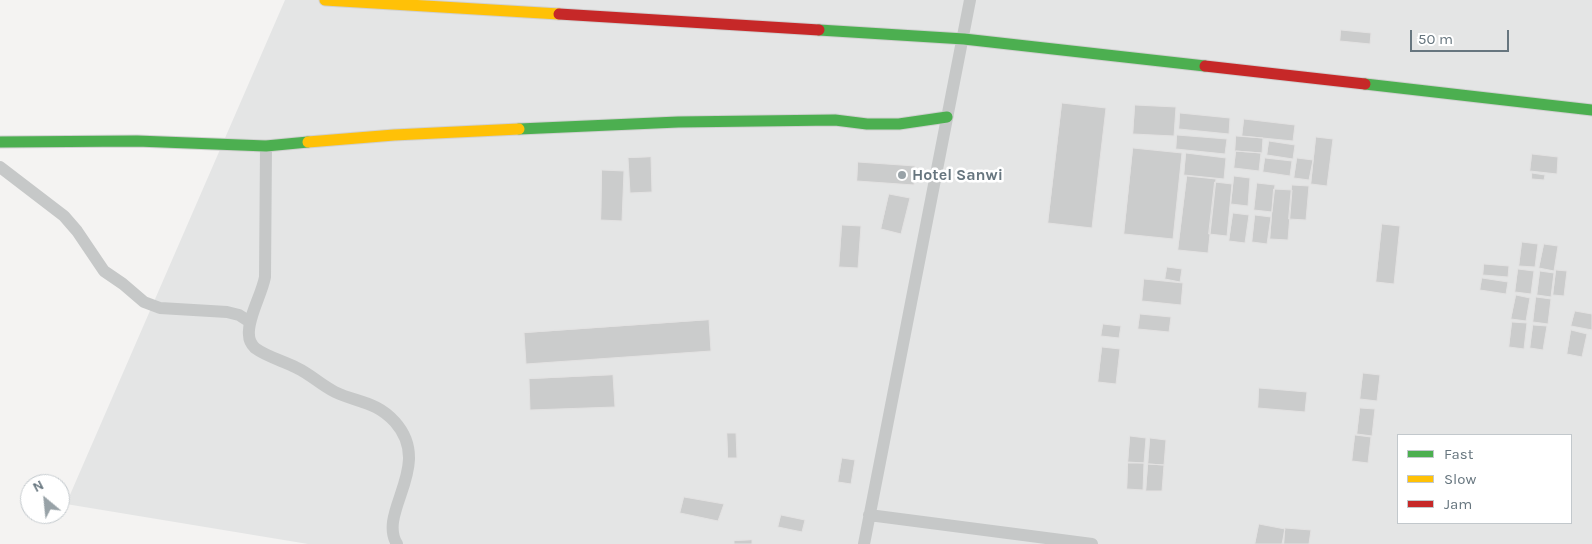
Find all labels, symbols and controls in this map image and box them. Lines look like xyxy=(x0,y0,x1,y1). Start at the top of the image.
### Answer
scale bar xyxy=(1412,20,1511,52)
text: 50 m xyxy=(1418,30,1453,48)
place label: Hotel Sanwi xyxy=(912,165,1003,185)
marker: Hotel Sanwi xyxy=(896,169,908,181)
legend xyxy=(1397,434,1572,524)
text: Fast xyxy=(1444,445,1473,463)
text: Slow xyxy=(1444,470,1476,488)
north arrow xyxy=(20,474,70,524)
text: N xyxy=(30,476,47,496)
text: Jam xyxy=(1444,495,1472,513)

